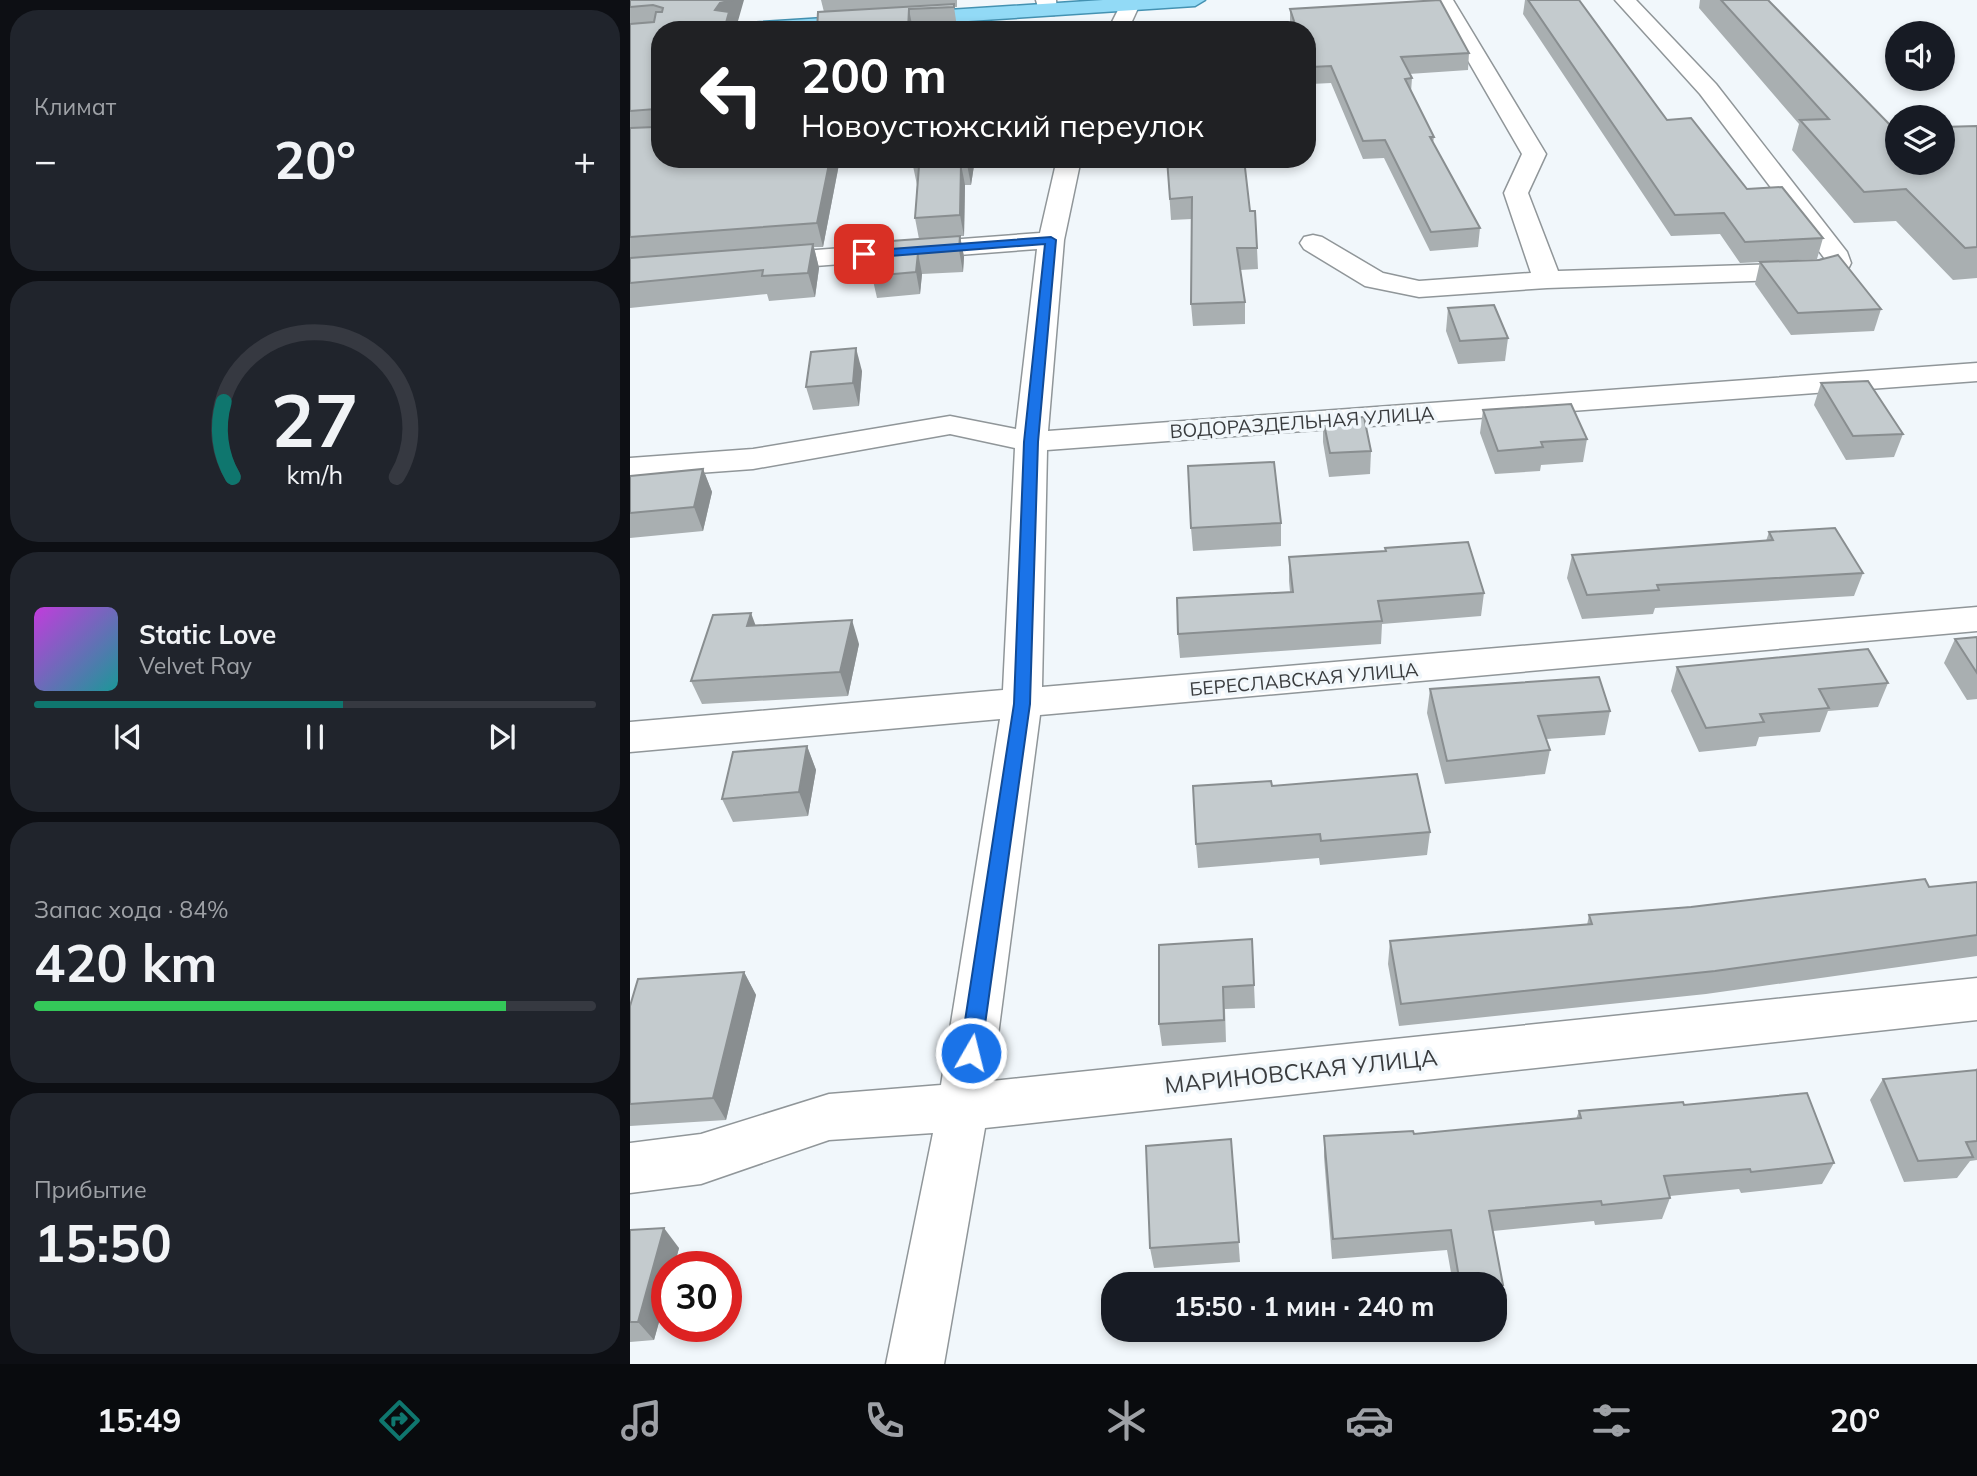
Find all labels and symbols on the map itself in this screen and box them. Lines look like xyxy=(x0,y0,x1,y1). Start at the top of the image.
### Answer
pin xyxy=(834,224,894,284)
street label: ВОДОРАЗДЕЛЬНАЯ УЛИЦА xyxy=(1169,401,1435,443)
street label: БЕРЕСЛАВСКАЯ УЛИЦА xyxy=(1189,657,1419,701)
position arrow xyxy=(934,1016,1008,1090)
street label: МАРИНОВСКАЯ УЛИЦА xyxy=(1163,1042,1439,1100)
speed limit sign: 30 xyxy=(651,1251,742,1342)

